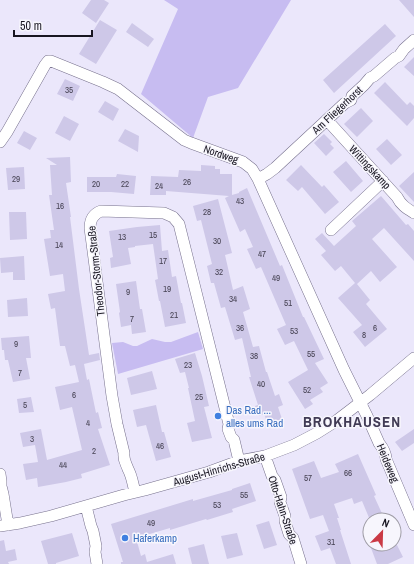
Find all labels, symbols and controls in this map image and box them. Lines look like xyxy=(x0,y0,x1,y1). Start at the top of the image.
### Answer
scale bar xyxy=(14,12,92,38)
text: 50 m xyxy=(20,18,42,34)
street label: Am Fliegerhorst xyxy=(308,83,366,138)
house number: 35 xyxy=(65,84,73,96)
street label: Nordweg xyxy=(202,142,240,166)
street label: Wittingskamp xyxy=(346,142,394,192)
house number: 29 xyxy=(12,173,20,185)
house number: 26 xyxy=(183,176,191,188)
house number: 20 xyxy=(92,178,100,190)
house number: 22 xyxy=(121,178,129,190)
house number: 24 xyxy=(155,180,163,192)
house number: 43 xyxy=(236,195,244,207)
house number: 16 xyxy=(56,200,64,212)
house number: 28 xyxy=(203,206,211,218)
street label: Theodor-Storm-Straße xyxy=(84,225,108,317)
house number: 15 xyxy=(149,229,157,241)
house number: 13 xyxy=(118,231,126,243)
house number: 30 xyxy=(213,235,221,247)
house number: 14 xyxy=(55,239,63,251)
house number: 47 xyxy=(258,248,266,260)
house number: 17 xyxy=(159,255,167,267)
house number: 32 xyxy=(215,266,223,278)
house number: 49 xyxy=(272,272,280,284)
house number: 19 xyxy=(163,283,171,295)
house number: 9 xyxy=(126,286,130,298)
house number: 34 xyxy=(229,293,237,305)
house number: 51 xyxy=(284,297,292,309)
house number: 21 xyxy=(170,309,178,321)
house number: 7 xyxy=(130,313,134,325)
house number: 36 xyxy=(236,322,244,334)
house number: 6 xyxy=(373,322,377,334)
house number: 53 xyxy=(290,325,298,337)
house number: 8 xyxy=(362,329,366,341)
house number: 9 xyxy=(14,338,18,350)
house number: 55 xyxy=(307,348,315,360)
house number: 38 xyxy=(250,350,258,362)
house number: 23 xyxy=(184,359,192,371)
house number: 7 xyxy=(18,367,22,379)
house number: 40 xyxy=(257,378,265,390)
house number: 52 xyxy=(303,384,311,396)
house number: 6 xyxy=(72,389,76,401)
house number: 25 xyxy=(195,391,203,403)
house number: 5 xyxy=(23,399,27,411)
place label: Das Rad ... alles ums Rad xyxy=(226,403,283,430)
marker: Das Rad ... alles ums Rad xyxy=(213,411,223,421)
district label: BROKHAUSEN xyxy=(303,411,401,432)
house number: 4 xyxy=(86,417,90,429)
house number: 3 xyxy=(30,433,34,445)
house number: 46 xyxy=(156,440,164,452)
street label: Heideweg xyxy=(374,442,402,484)
house number: 2 xyxy=(92,445,96,457)
street label: August-Hinrichs-Straße xyxy=(171,449,266,489)
house number: 44 xyxy=(59,459,67,471)
house number: 66 xyxy=(344,467,352,479)
house number: 57 xyxy=(304,472,312,484)
street label: Otto-Hahn-Straße xyxy=(265,474,301,546)
house number: 55 xyxy=(240,489,248,501)
house number: 53 xyxy=(213,499,221,511)
north arrow xyxy=(362,512,402,552)
text: N xyxy=(380,515,392,531)
house number: 49 xyxy=(147,517,155,529)
place label: Haferkamp xyxy=(133,531,177,545)
marker: Haferkamp xyxy=(120,533,130,543)
house number: 31 xyxy=(327,536,335,548)

